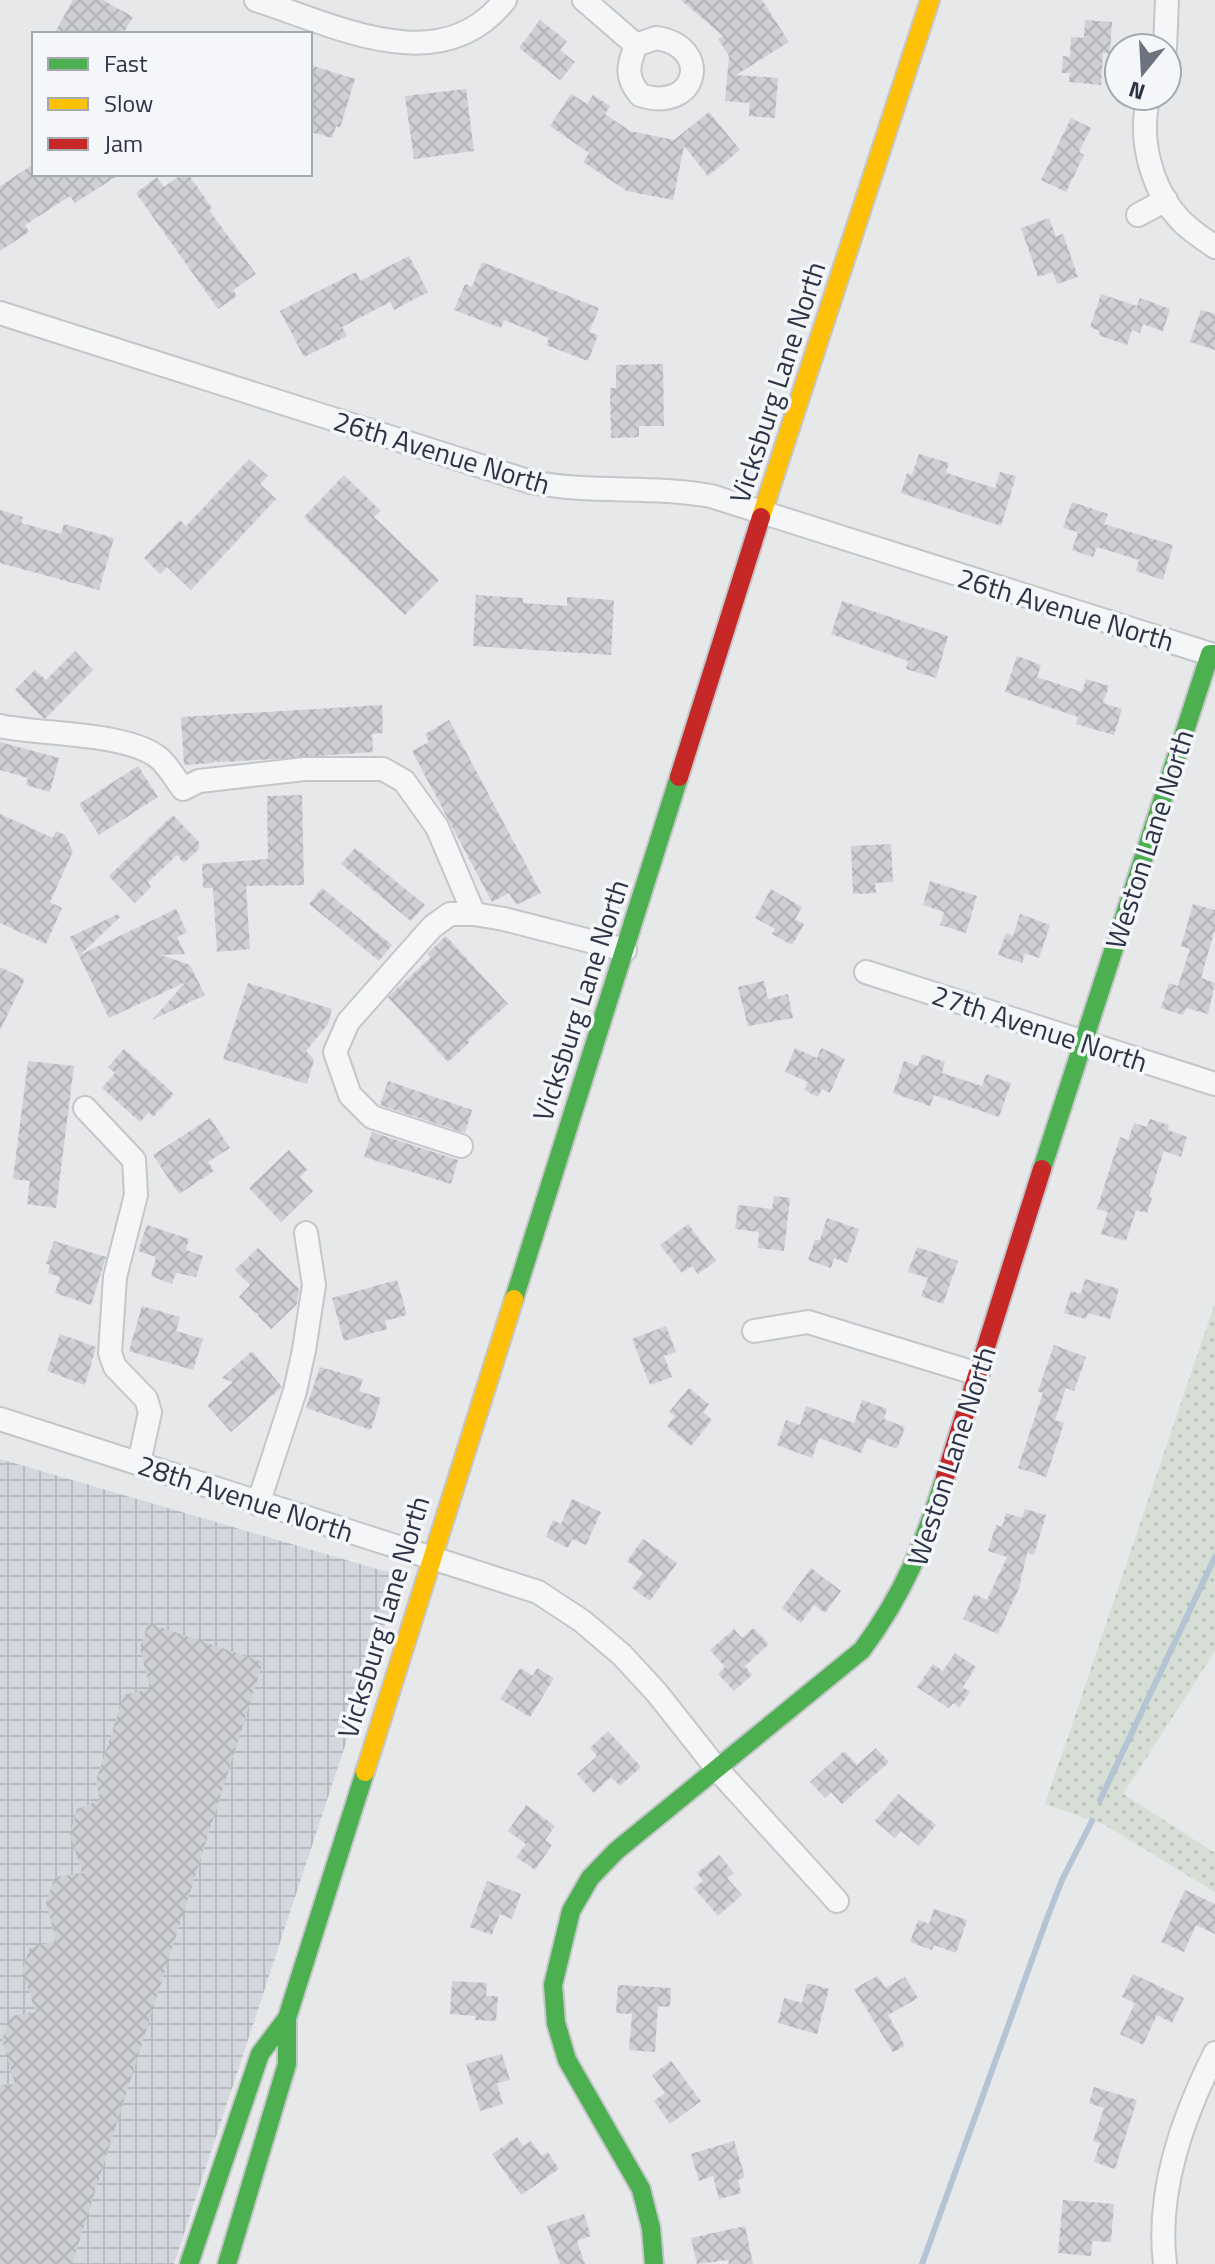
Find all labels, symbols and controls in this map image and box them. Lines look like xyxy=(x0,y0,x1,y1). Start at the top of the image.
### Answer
legend xyxy=(32,32,312,176)
north arrow xyxy=(1103,32,1183,112)
text: Fast xyxy=(104,45,148,81)
text: N xyxy=(1124,72,1149,110)
text: Slow xyxy=(104,85,153,121)
text: Jam xyxy=(104,125,143,161)
street label: Vicksburg Lane North xyxy=(718,256,836,508)
street label: 26th Avenue North xyxy=(328,399,556,505)
street label: 26th Avenue North xyxy=(952,556,1180,662)
street label: Weston Lane North xyxy=(1093,724,1205,954)
street label: Vicksburg Lane North xyxy=(521,874,639,1126)
street label: 27th Avenue North xyxy=(927,973,1153,1083)
street label: Weston Lane North xyxy=(895,1341,1007,1571)
street label: 28th Avenue North xyxy=(133,1443,359,1553)
street label: Vicksburg Lane North xyxy=(326,1490,440,1744)

